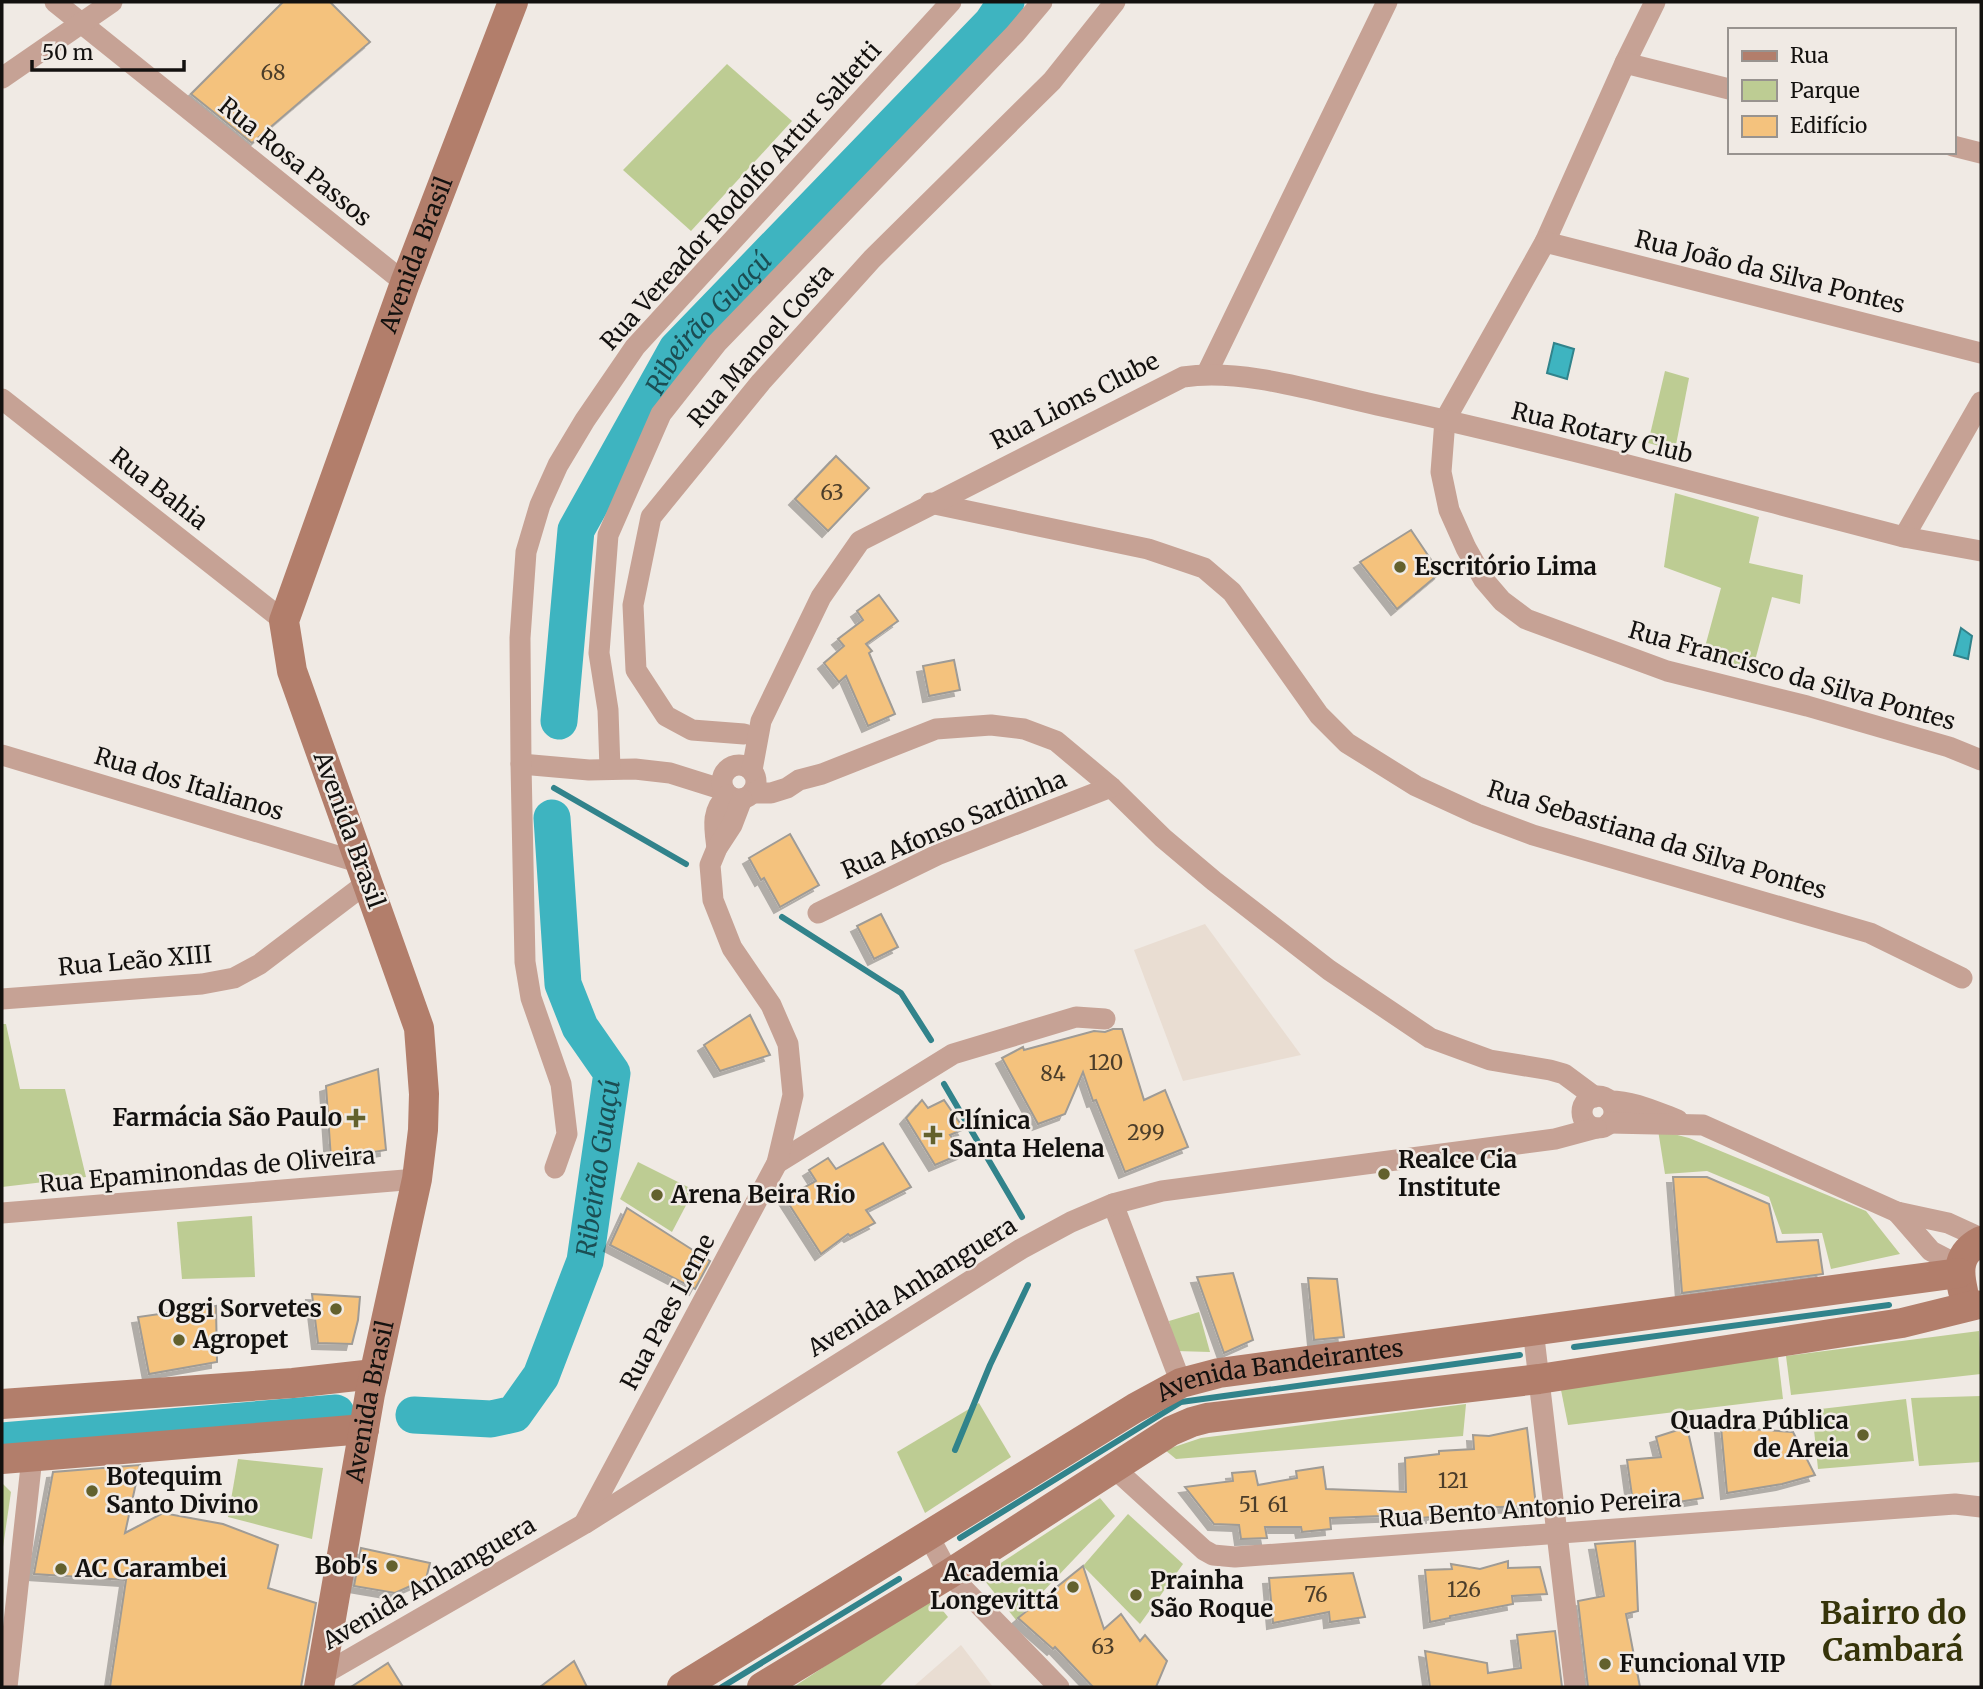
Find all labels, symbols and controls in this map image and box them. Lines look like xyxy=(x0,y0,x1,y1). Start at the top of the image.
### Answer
scale bar xyxy=(32,28,184,72)
legend xyxy=(1728,28,1955,154)
street label: Rua Vereador Rodolfo Artur Saltetti xyxy=(594,35,888,356)
text: 50 m xyxy=(42,39,93,66)
text: Rua xyxy=(1790,42,1829,69)
house number: 68 xyxy=(260,59,286,86)
text: Parque xyxy=(1790,77,1860,104)
street label: Rua Rosa Passos xyxy=(212,90,378,233)
text: Edifício xyxy=(1790,112,1867,139)
street label: Avenida Brasil xyxy=(372,172,459,338)
street label: Rua João da Silva Pontes xyxy=(1632,223,1908,320)
water label: Ribeirão Guaçú xyxy=(638,244,779,400)
street label: Rua Manoel Costa xyxy=(681,258,840,434)
street label: Rua Lions Clube xyxy=(985,345,1164,456)
street label: Rua Rotary Club xyxy=(1508,395,1696,470)
street label: Rua Bahia xyxy=(104,441,215,537)
house number: 63 xyxy=(820,479,844,506)
place label: Escritório Lima xyxy=(1414,551,1597,582)
marker: Escritório Lima xyxy=(1392,559,1408,575)
street label: Rua Francisco da Silva Pontes xyxy=(1625,614,1959,737)
street label: Rua dos Italianos xyxy=(91,740,288,827)
street label: Avenida Brasil xyxy=(306,746,392,912)
street label: Rua Afonso Sardinha xyxy=(837,763,1071,886)
street label: Rua Sebastiana da Silva Pontes xyxy=(1484,773,1830,906)
street label: Rua Leão XIII xyxy=(57,938,213,983)
house number: 120 xyxy=(1089,1049,1123,1076)
house number: 84 xyxy=(1040,1060,1066,1087)
water label: Ribeirão Guaçú xyxy=(569,1077,627,1259)
place label: Farmácia São Paulo xyxy=(112,1102,342,1133)
place label: Clínica Santa Helena xyxy=(949,1105,1105,1164)
marker: Farmácia São Paulo xyxy=(348,1110,364,1126)
house number: 299 xyxy=(1127,1119,1165,1146)
marker: Clínica Santa Helena xyxy=(923,1125,943,1145)
street label: Rua Epaminondas de Oliveira xyxy=(38,1139,376,1200)
place label: Realce Cia Institute xyxy=(1398,1144,1517,1203)
marker: Realce Cia Institute xyxy=(1376,1166,1392,1182)
place label: Arena Beira Rio xyxy=(670,1179,855,1210)
marker: Arena Beira Rio xyxy=(649,1187,665,1203)
street label: Avenida Anhanguera xyxy=(801,1210,1022,1364)
street label: Rua Paes Leme xyxy=(613,1228,722,1395)
place label: Oggi Sorvetes xyxy=(158,1293,322,1324)
marker: Oggi Sorvetes xyxy=(328,1301,344,1317)
street label: Avenida Brasil xyxy=(339,1317,401,1486)
place label: Agropet xyxy=(192,1324,289,1355)
marker: Agropet xyxy=(171,1332,187,1348)
street label: Avenida Bandeirantes xyxy=(1150,1332,1405,1409)
place label: Quadra Pública de Areia xyxy=(1671,1405,1849,1464)
marker: Quadra Pública de Areia xyxy=(1855,1427,1871,1443)
place label: Botequim Santo Divino xyxy=(106,1461,258,1520)
house number: 121 xyxy=(1438,1467,1468,1494)
street label: Rua Bento Antonio Pereira xyxy=(1378,1482,1682,1535)
marker: Botequim Santo Divino xyxy=(84,1483,100,1499)
house number: 51 xyxy=(1239,1491,1259,1518)
house number: 61 xyxy=(1268,1491,1288,1518)
street label: Avenida Anhanguera xyxy=(316,1509,541,1657)
place label: Bob's xyxy=(315,1550,378,1581)
place label: AC Carambei xyxy=(74,1553,227,1584)
place label: Academia Longevittá xyxy=(930,1557,1059,1616)
marker: Bob's xyxy=(384,1558,400,1574)
marker: AC Carambei xyxy=(53,1561,69,1577)
place label: Prainha São Roque xyxy=(1150,1565,1273,1624)
house number: 126 xyxy=(1447,1576,1481,1603)
marker: Academia Longevittá xyxy=(1065,1579,1081,1595)
house number: 76 xyxy=(1304,1581,1328,1608)
marker: Prainha São Roque xyxy=(1128,1587,1144,1603)
district label: Bairro do Cambará xyxy=(1820,1593,1966,1670)
house number: 63 xyxy=(1091,1633,1115,1660)
place label: Funcional VIP xyxy=(1619,1648,1785,1679)
marker: Funcional VIP xyxy=(1597,1656,1613,1672)

